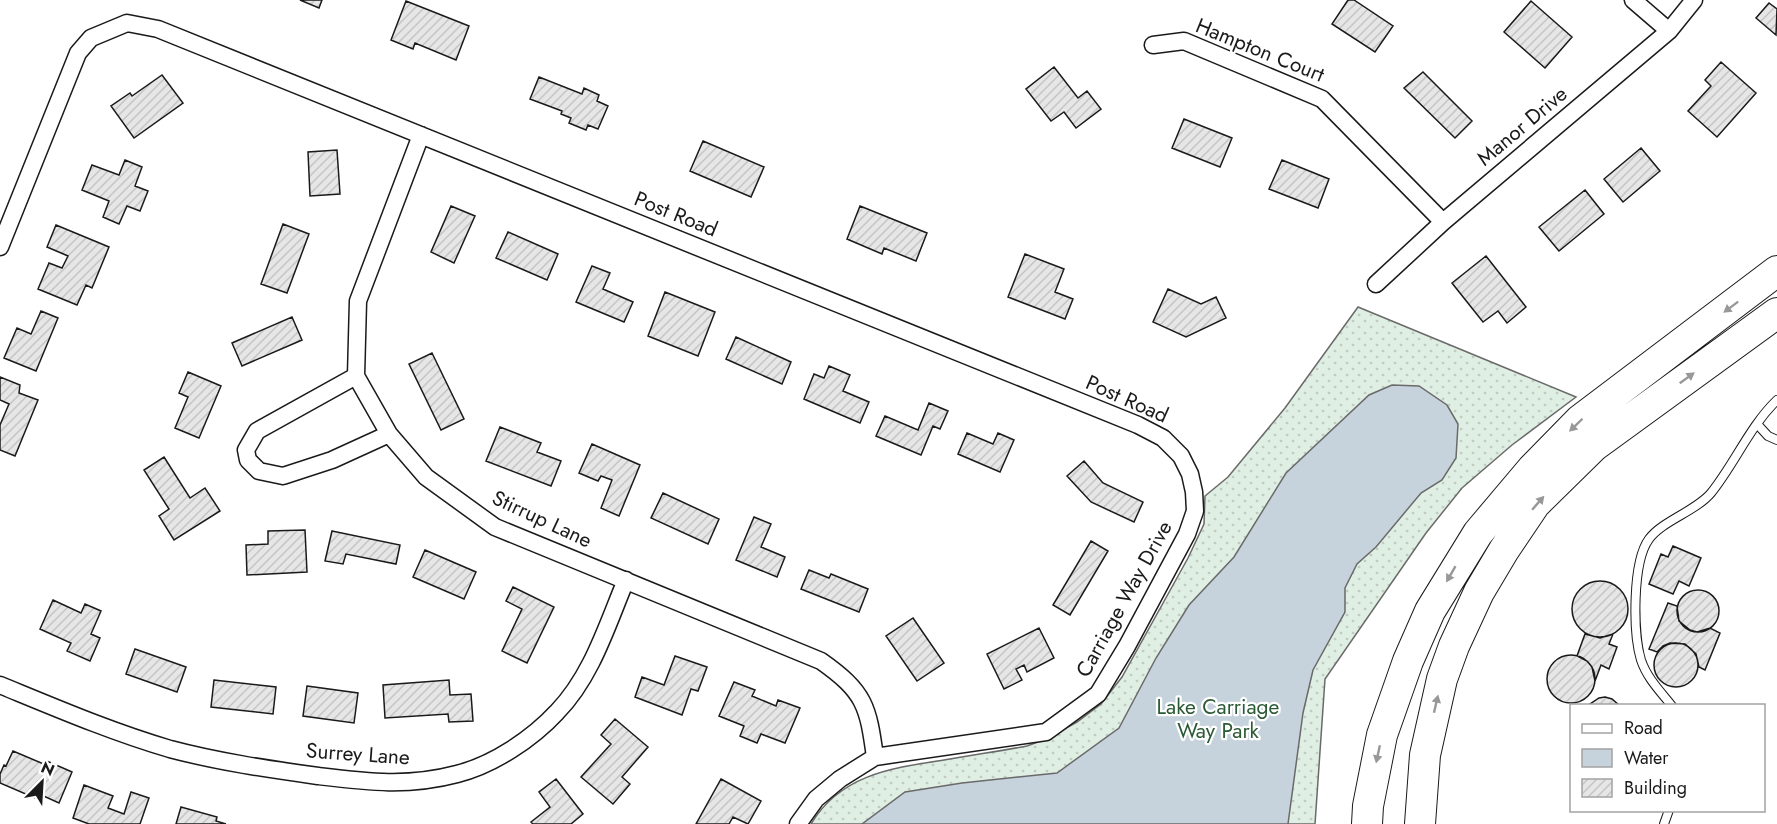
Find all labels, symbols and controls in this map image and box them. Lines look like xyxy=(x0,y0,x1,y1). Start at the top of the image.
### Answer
street label: Hampton Court xyxy=(1191,11,1329,89)
street label: Manor Drive xyxy=(1470,79,1574,173)
street label: Post Road xyxy=(630,184,722,244)
one-way arrow xyxy=(1723,301,1739,313)
street label: Post Road xyxy=(1081,368,1173,430)
one-way arrow xyxy=(1679,372,1695,384)
one-way arrow xyxy=(1568,418,1583,432)
street label: Stirrup Lane xyxy=(487,483,597,555)
one-way arrow xyxy=(1531,495,1545,510)
street label: Carriage Way Drive xyxy=(1069,515,1179,683)
one-way arrow xyxy=(1446,566,1457,582)
park label: Lake Carriage Way Park xyxy=(1157,692,1280,746)
one-way arrow xyxy=(1432,694,1441,713)
legend xyxy=(1570,704,1765,812)
text: Road xyxy=(1624,715,1663,741)
street label: Surrey Lane xyxy=(305,735,411,773)
one-way arrow xyxy=(1373,745,1382,764)
text: Water xyxy=(1624,745,1669,771)
north arrow xyxy=(12,752,72,812)
text: N xyxy=(37,756,58,782)
text: Building xyxy=(1624,775,1687,801)

